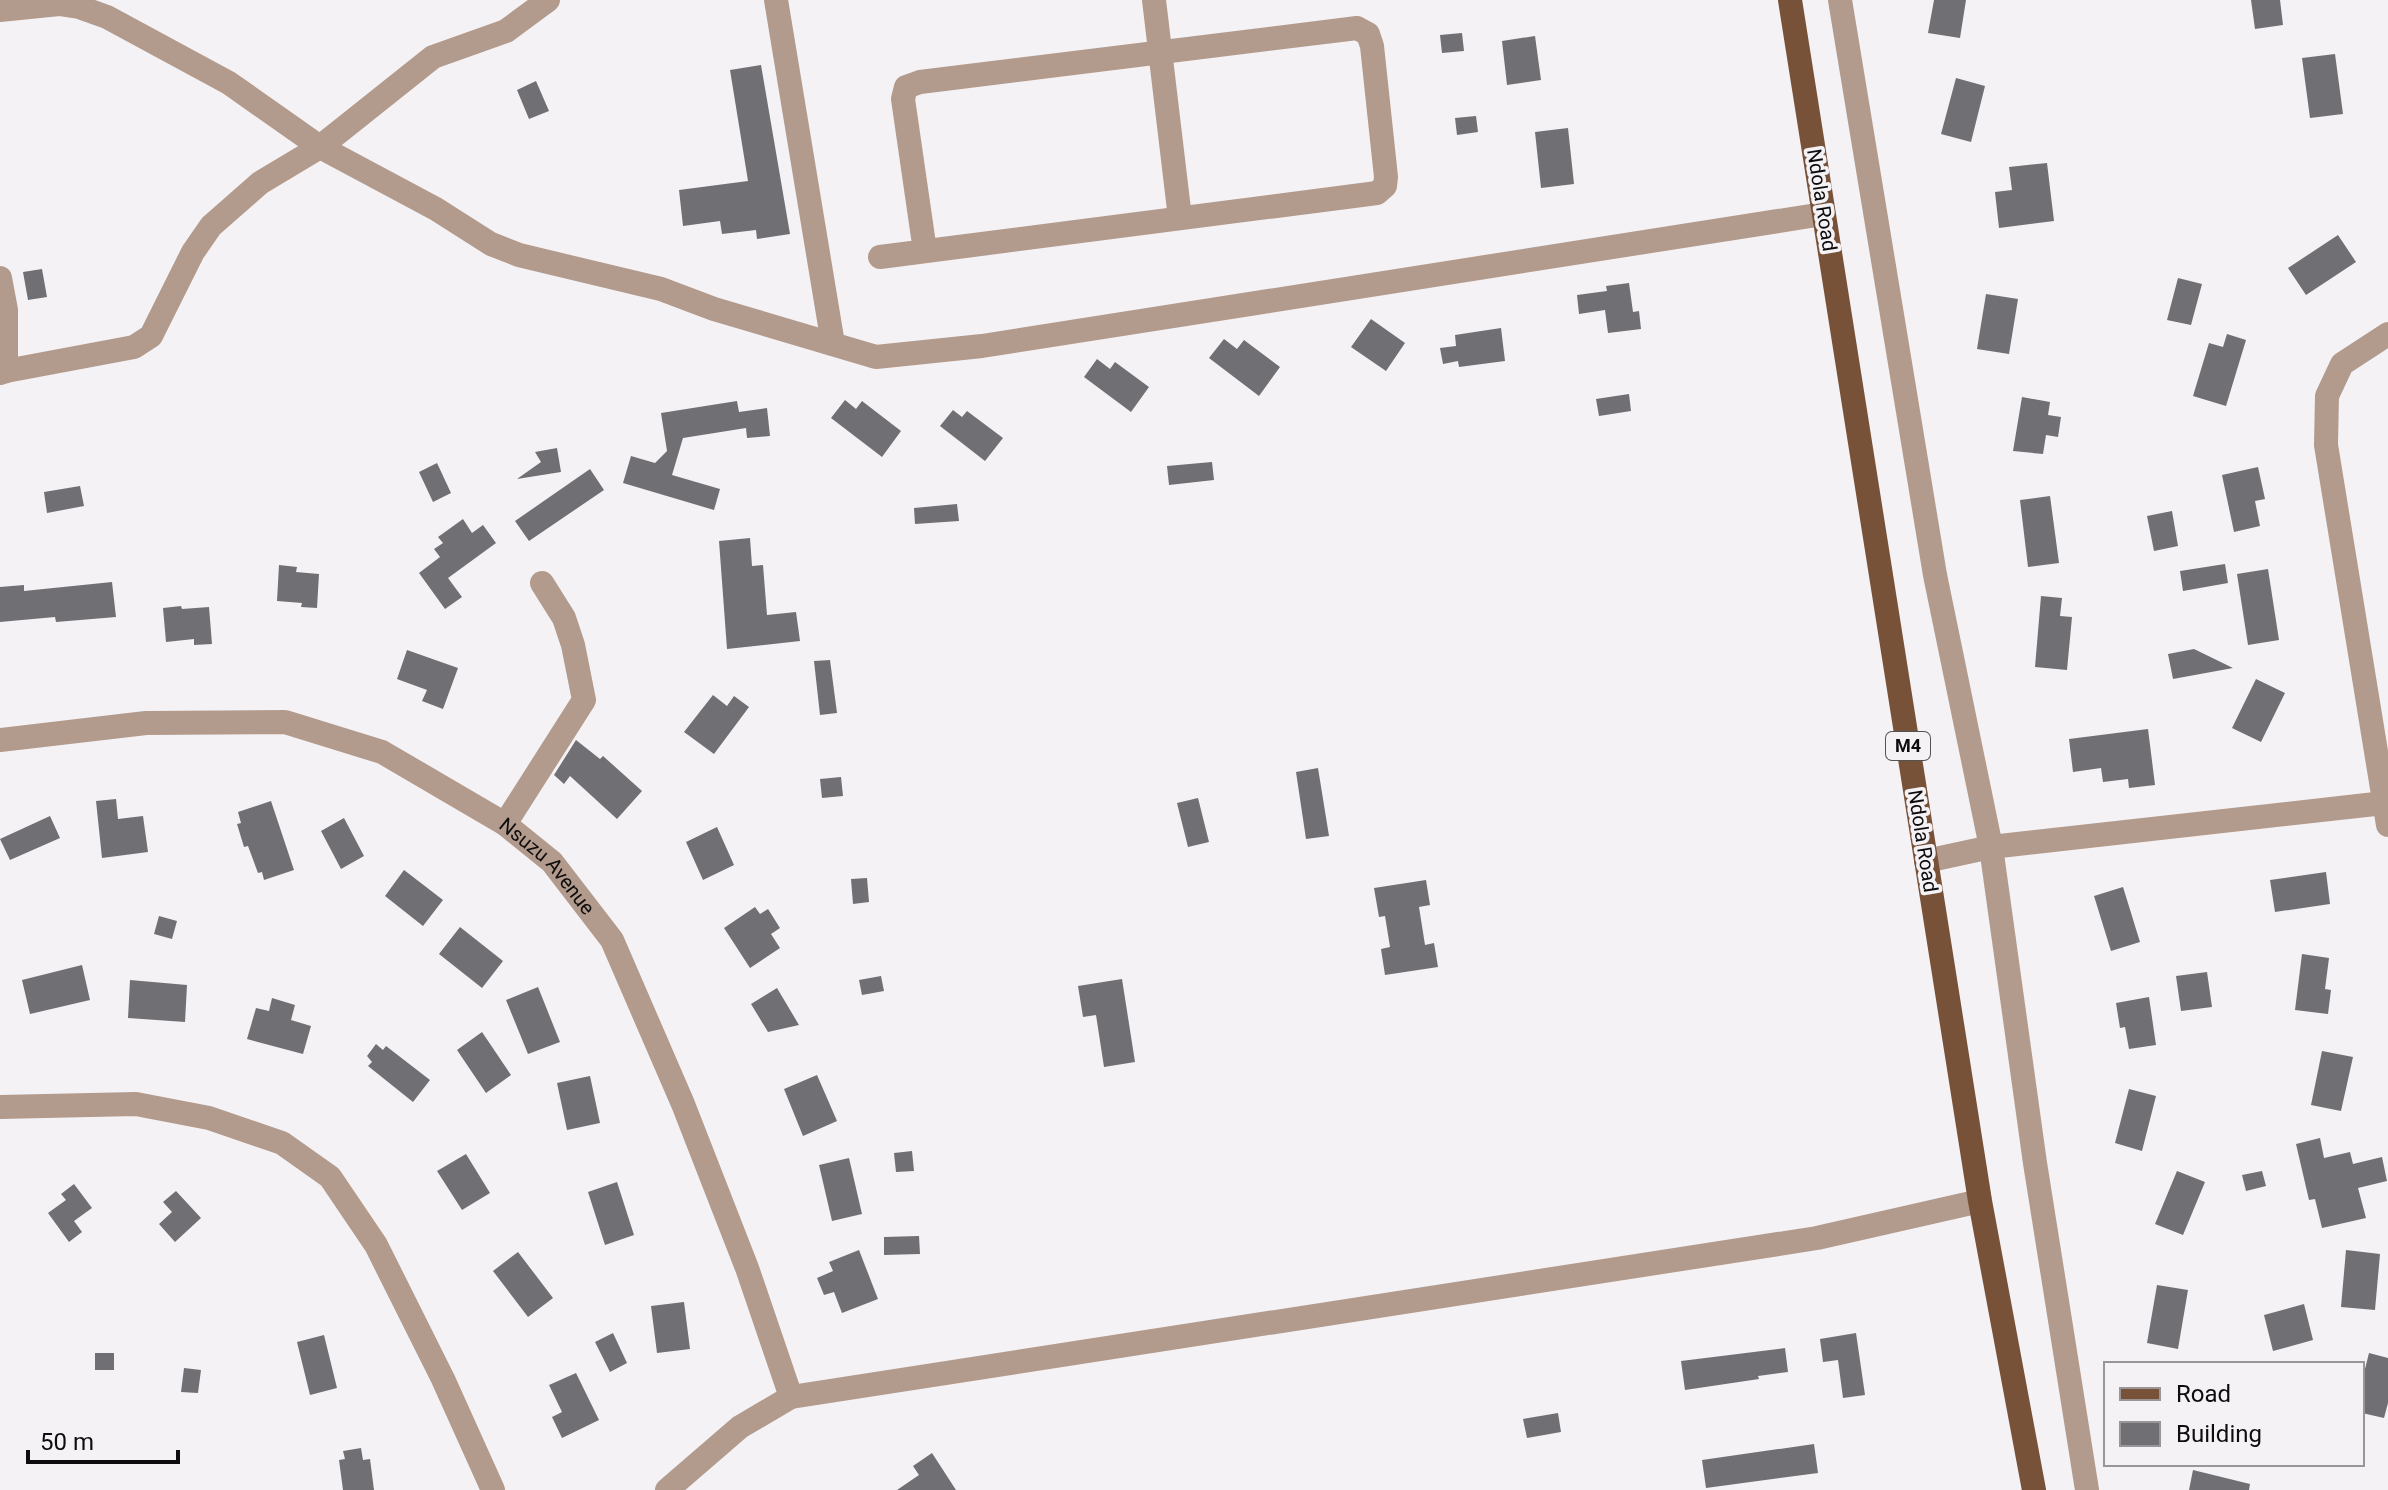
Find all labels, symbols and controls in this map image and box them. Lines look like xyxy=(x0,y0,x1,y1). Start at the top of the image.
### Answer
street label: Ndola Road xyxy=(1802,147,1842,253)
road number: M4 xyxy=(1886,732,1930,760)
street label: Ndola Road xyxy=(1903,788,1943,894)
street label: Nsuzu Avenue xyxy=(495,812,600,919)
legend xyxy=(2104,1362,2364,1466)
text: Road xyxy=(2176,1380,2231,1408)
scale bar xyxy=(28,1414,178,1464)
text: Building xyxy=(2176,1420,2262,1448)
text: 50 m xyxy=(40,1428,94,1456)

